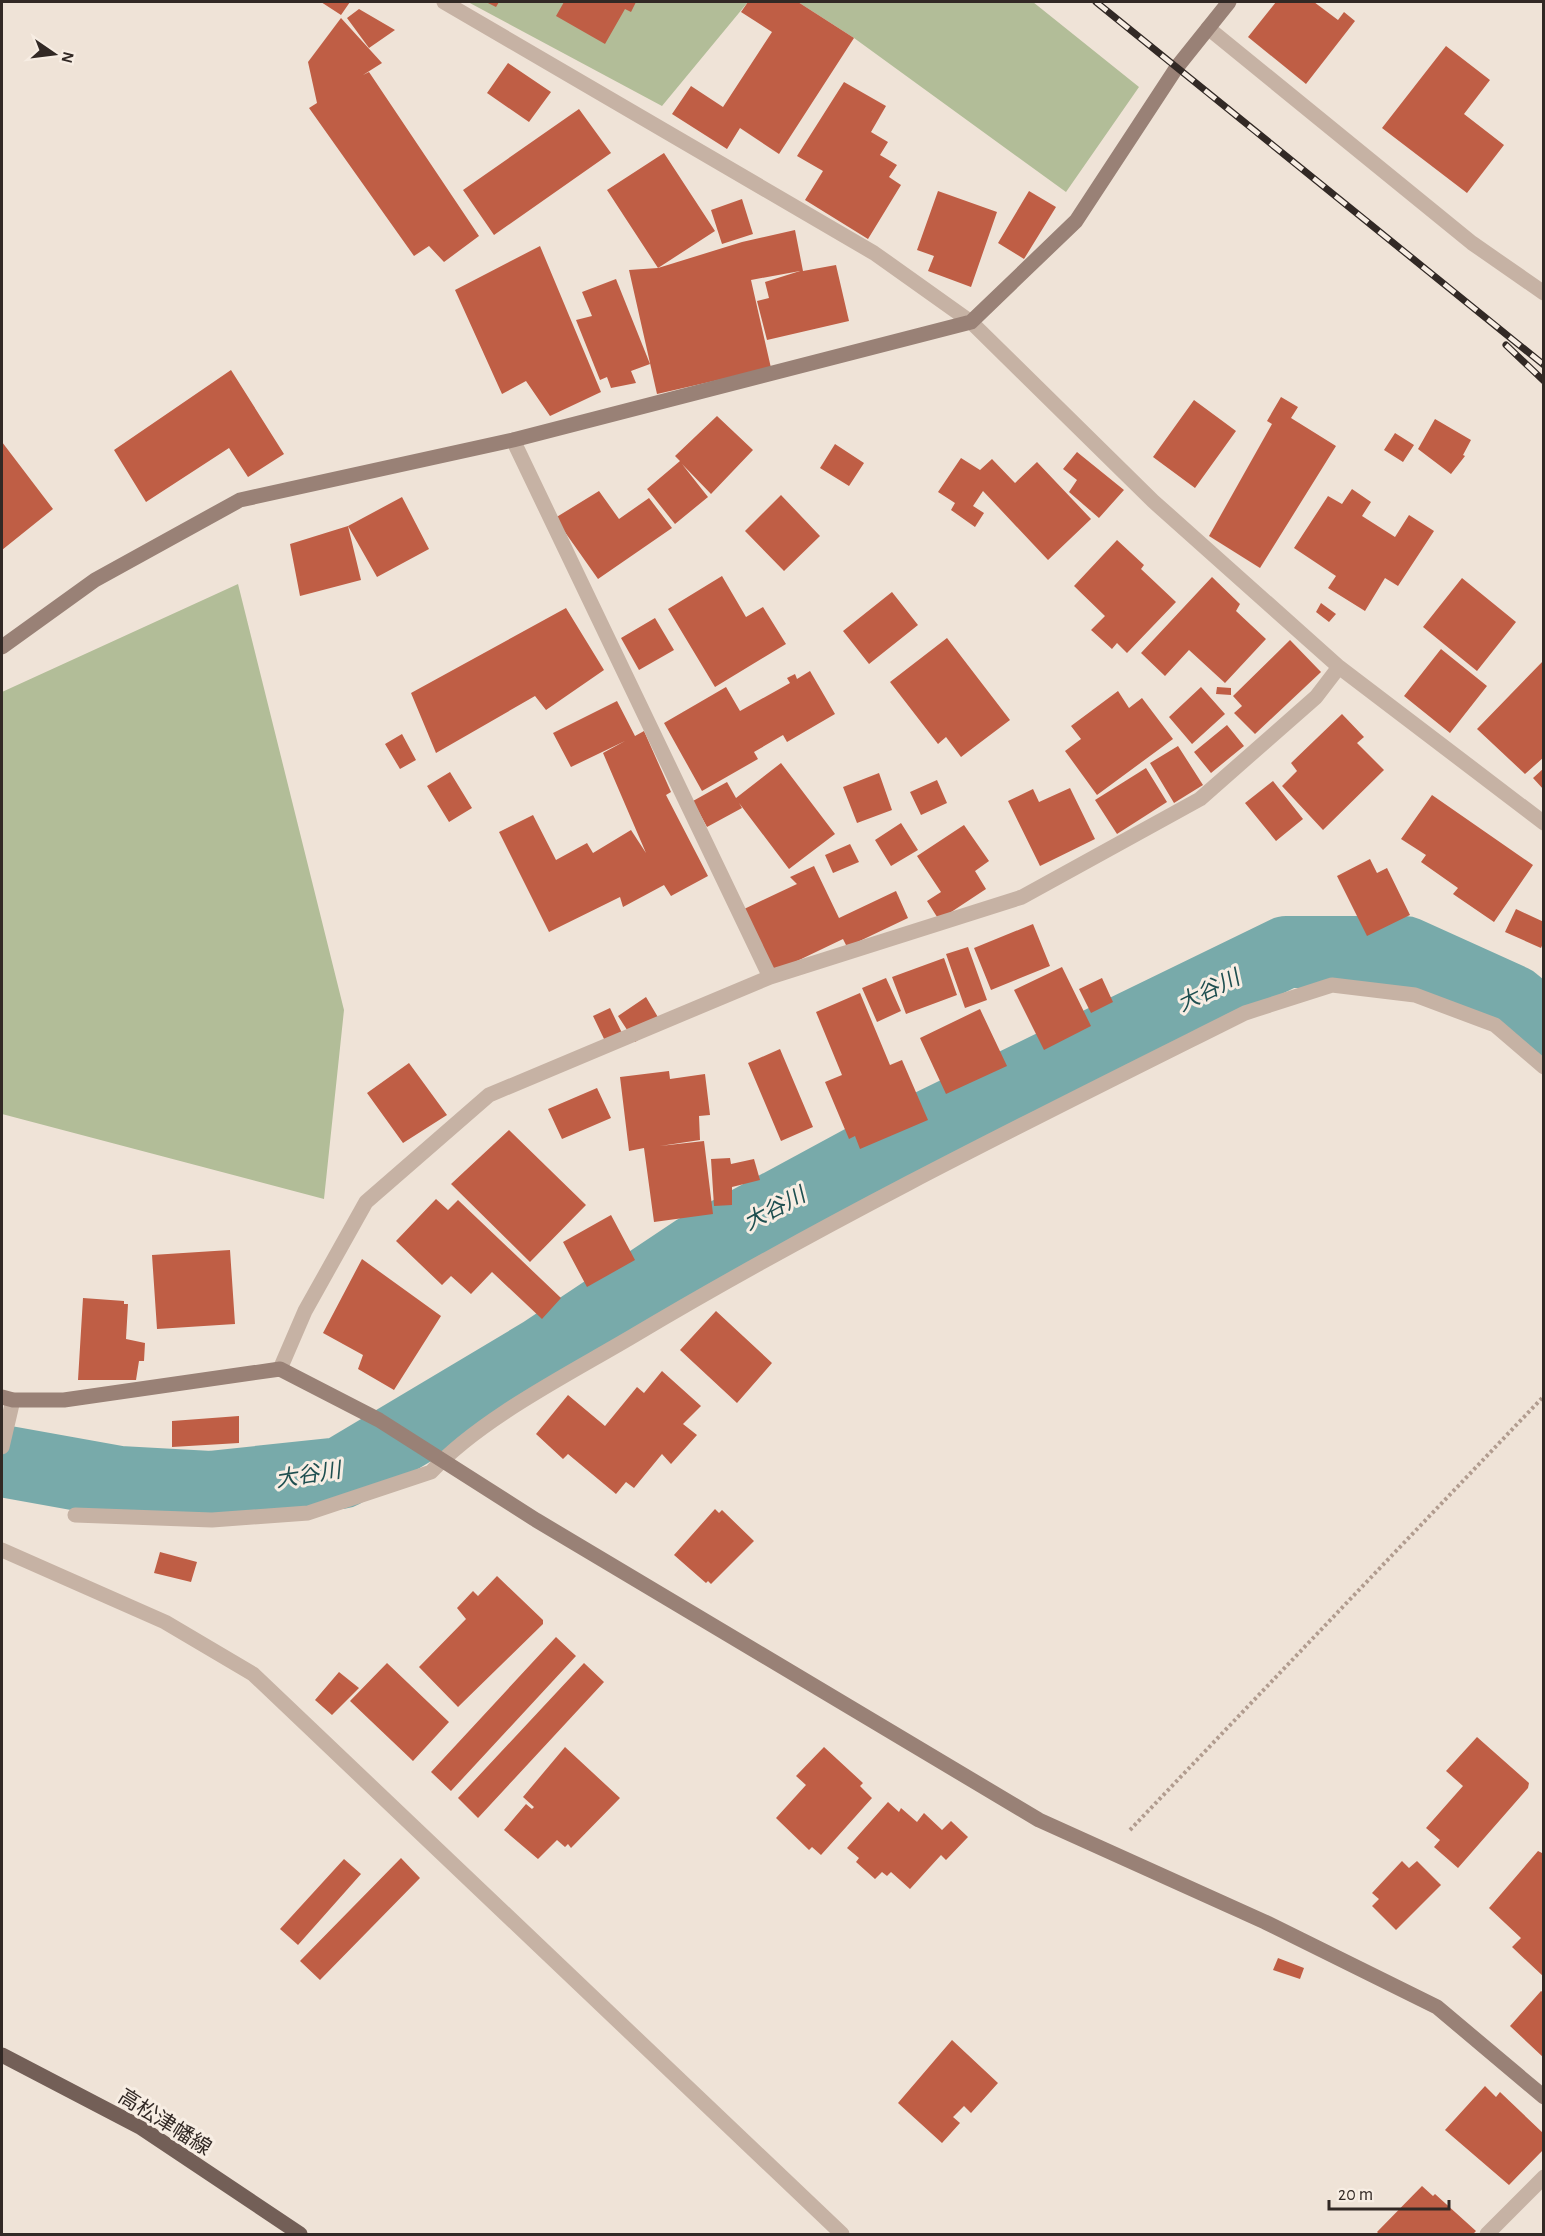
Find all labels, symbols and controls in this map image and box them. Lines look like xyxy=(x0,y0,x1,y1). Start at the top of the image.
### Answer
north arrow xyxy=(24,24,84,84)
text: N xyxy=(58,50,77,65)
water label: 大谷川 xyxy=(1174,965,1245,1015)
water label: 大谷川 xyxy=(740,1182,811,1234)
water label: 大谷川 xyxy=(274,1458,344,1491)
street label: 高松津幡線 xyxy=(115,2085,215,2159)
scale bar xyxy=(1329,2173,1449,2211)
text: 20 m xyxy=(1338,2186,1373,2204)

